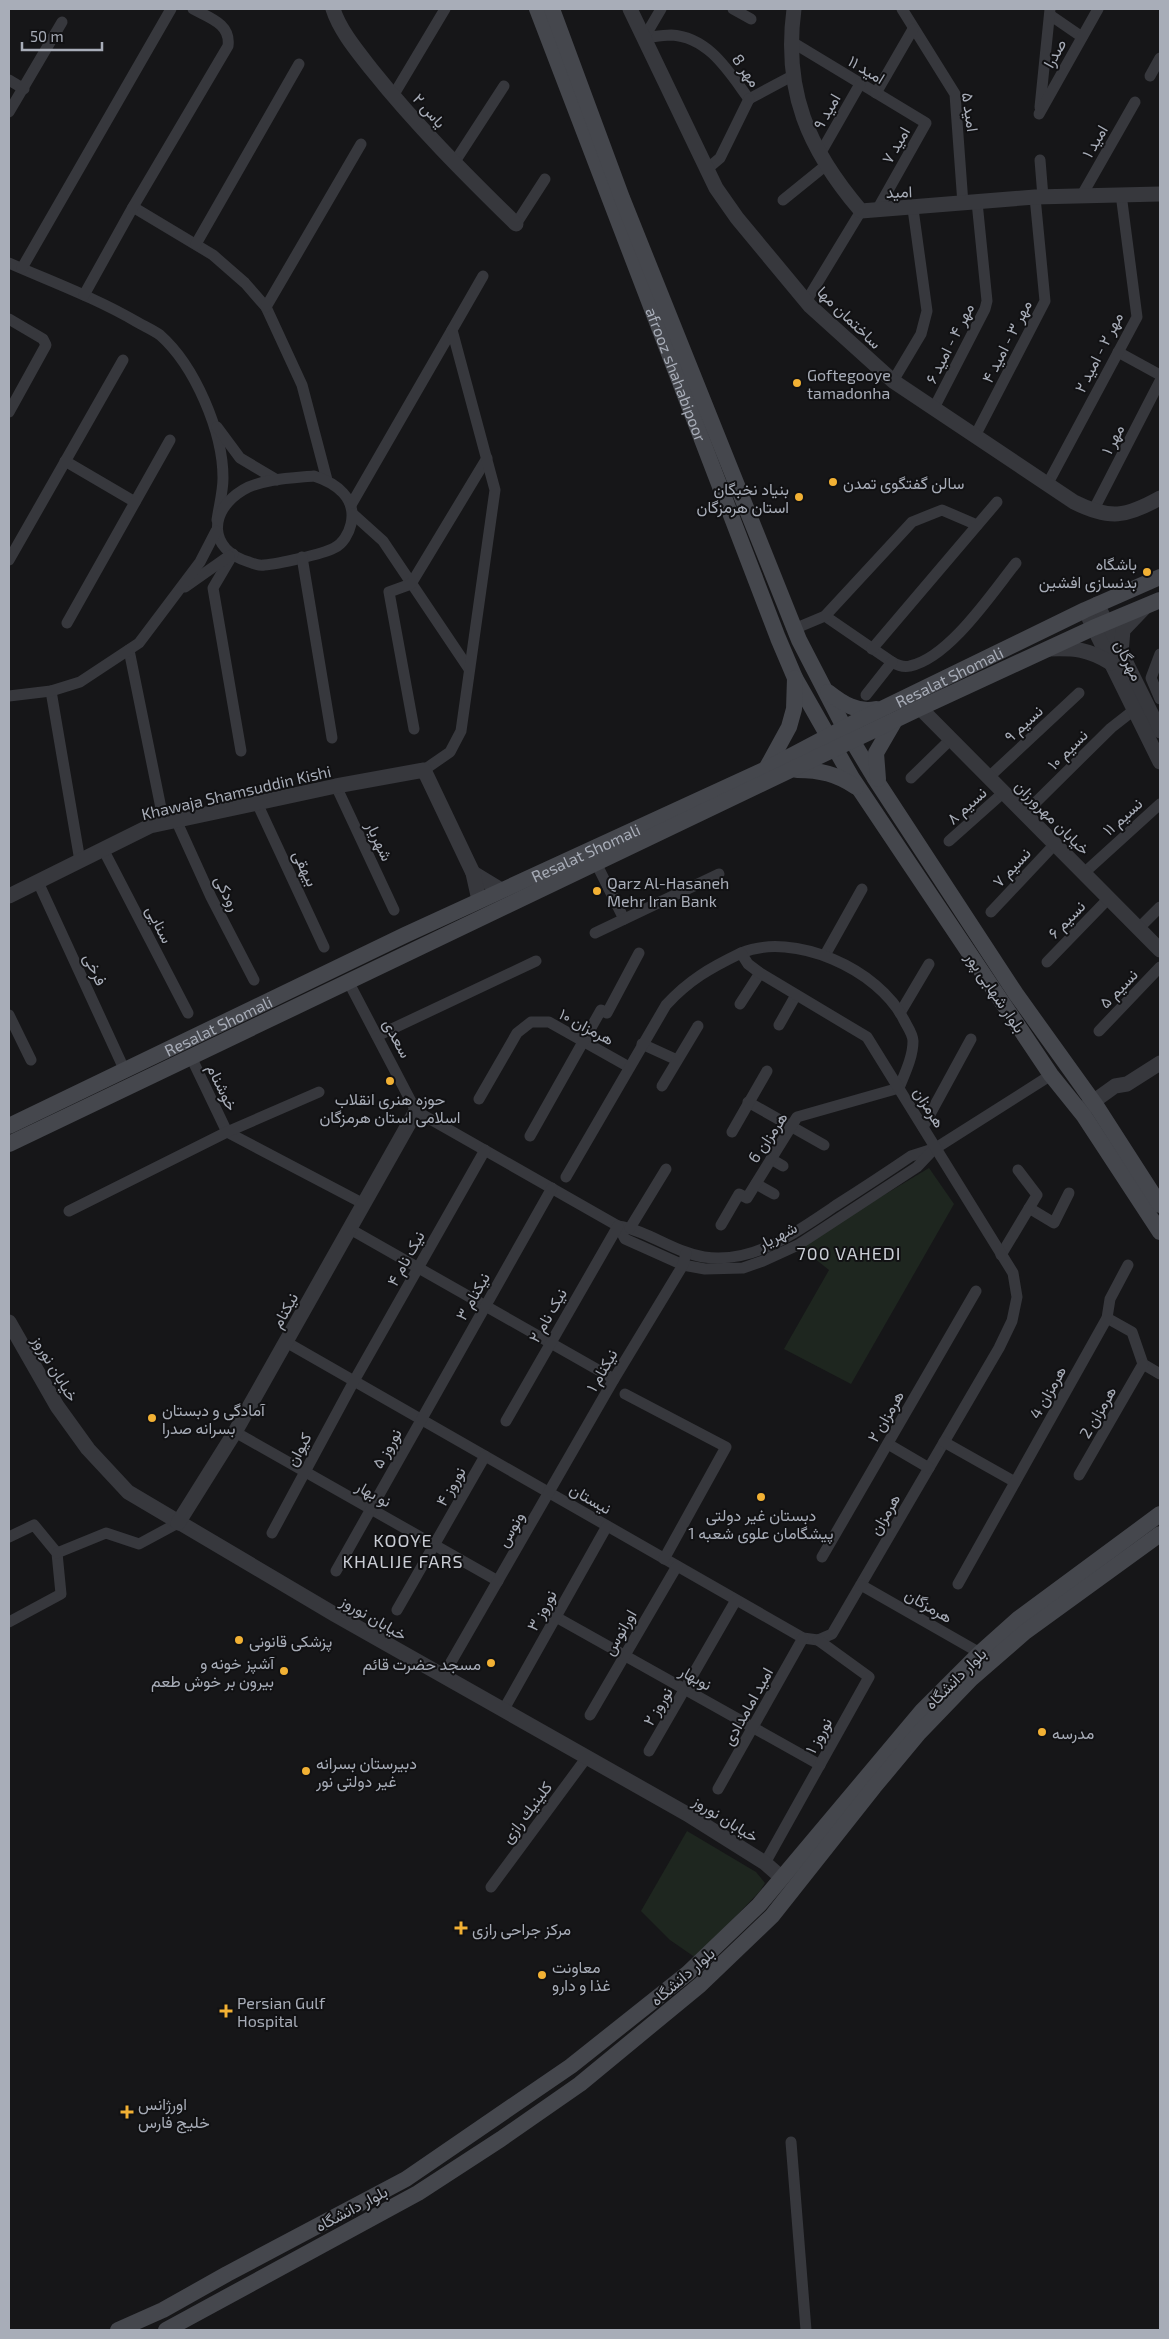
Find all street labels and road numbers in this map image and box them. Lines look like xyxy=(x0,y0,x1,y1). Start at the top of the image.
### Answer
street label: صدرا xyxy=(1038,35,1071,72)
street label: مهر 8 xyxy=(727,50,765,91)
street label: امید ۱۱ xyxy=(845,51,889,88)
street label: یاس ۲ xyxy=(408,89,450,133)
street label: امید ۹ xyxy=(808,90,845,133)
street label: امید ۵ xyxy=(958,91,983,133)
street label: امید ۱ xyxy=(1077,121,1112,161)
street label: امید ۷ xyxy=(877,123,914,167)
street label: امید xyxy=(885,181,913,202)
street label: ساختمان مها xyxy=(813,282,886,354)
street label: مهر ۳ - امید ۴ xyxy=(977,296,1037,386)
street label: مهر ۴ - امید ۶ xyxy=(921,300,979,387)
street label: afrooz shahabipoor xyxy=(643,304,711,445)
street label: مهر ۲ - امید ۲ xyxy=(1070,309,1128,396)
street label: مهر ۱ xyxy=(1097,421,1129,458)
street label: مهرگان xyxy=(1109,636,1147,685)
street label: Resalat Shomali xyxy=(892,642,1006,711)
street label: نسیم ۹ xyxy=(1000,701,1047,747)
street label: نسیم ۱۰ xyxy=(1043,725,1092,774)
street label: Khawaja Shamsuddin Kishi xyxy=(139,761,333,824)
street label: خیابان مهرورزان xyxy=(1010,776,1094,860)
street label: نسیم ۸ xyxy=(942,782,991,829)
street label: نسیم ۱۱ xyxy=(1098,793,1147,840)
street label: شهریار xyxy=(360,817,397,865)
street label: Resalat Shomali xyxy=(528,819,643,885)
street label: نسیم ۷ xyxy=(988,843,1035,892)
street label: بیهقی xyxy=(288,847,323,890)
street label: رودکی xyxy=(209,872,245,915)
street label: نسیم ۶ xyxy=(1043,896,1090,943)
street label: سنایی xyxy=(141,902,177,947)
street label: بلوار شهابی پور xyxy=(959,947,1030,1038)
street label: فرخی xyxy=(79,950,112,989)
street label: نسیم ۵ xyxy=(1095,964,1143,1013)
street label: Resalat Shomali xyxy=(161,991,275,1059)
street label: هرمزان ۱۰ xyxy=(555,1004,618,1050)
street label: سعدی xyxy=(378,1015,416,1062)
street label: خوشنام xyxy=(202,1061,243,1115)
street label: هرمزان xyxy=(909,1083,950,1132)
street label: هرمزان 6 xyxy=(743,1108,792,1167)
street label: شهریار xyxy=(753,1217,801,1255)
street label: نیک نام ۴ xyxy=(382,1227,430,1290)
street label: نیکنام ۳ xyxy=(451,1269,495,1324)
street label: نیک نام ۲ xyxy=(524,1285,572,1346)
street label: نیکنام xyxy=(267,1289,303,1332)
street label: خیابان نوروز xyxy=(27,1331,83,1406)
street label: نیکنام ۱ xyxy=(581,1345,622,1396)
street label: هرمزان 4 xyxy=(1025,1362,1071,1423)
street label: هرمزان 2 xyxy=(1075,1383,1121,1442)
street label: هرمزان ۲ xyxy=(863,1387,909,1446)
street label: نوروز ۵ xyxy=(367,1425,407,1472)
street label: کیوان xyxy=(281,1429,316,1470)
street label: نوروز ۴ xyxy=(431,1463,471,1510)
street label: نو بهار xyxy=(351,1475,395,1512)
street label: نیستان xyxy=(566,1479,615,1518)
street label: هرمزان xyxy=(865,1490,905,1539)
street label: ونوس xyxy=(492,1508,529,1551)
street label: هرمزگان xyxy=(901,1584,956,1628)
street label: نوروز ۳ xyxy=(522,1586,562,1635)
street label: خیابان نوروز xyxy=(336,1590,411,1645)
street label: اورانوس xyxy=(598,1606,641,1659)
street label: بلوار دانشگاه xyxy=(920,1643,991,1714)
street label: نوبهار xyxy=(675,1660,715,1695)
street label: امید امامدادی xyxy=(718,1664,778,1749)
street label: نوروز ۲ xyxy=(638,1683,678,1730)
street label: نوروز ۱ xyxy=(801,1714,837,1757)
street label: كلينيك رازی xyxy=(497,1777,557,1848)
street label: خیابان نوروز xyxy=(688,1790,762,1847)
street label: بلوار دانشگاه xyxy=(646,1943,719,2011)
street label: بلوار دانشگاه xyxy=(312,2181,391,2237)

